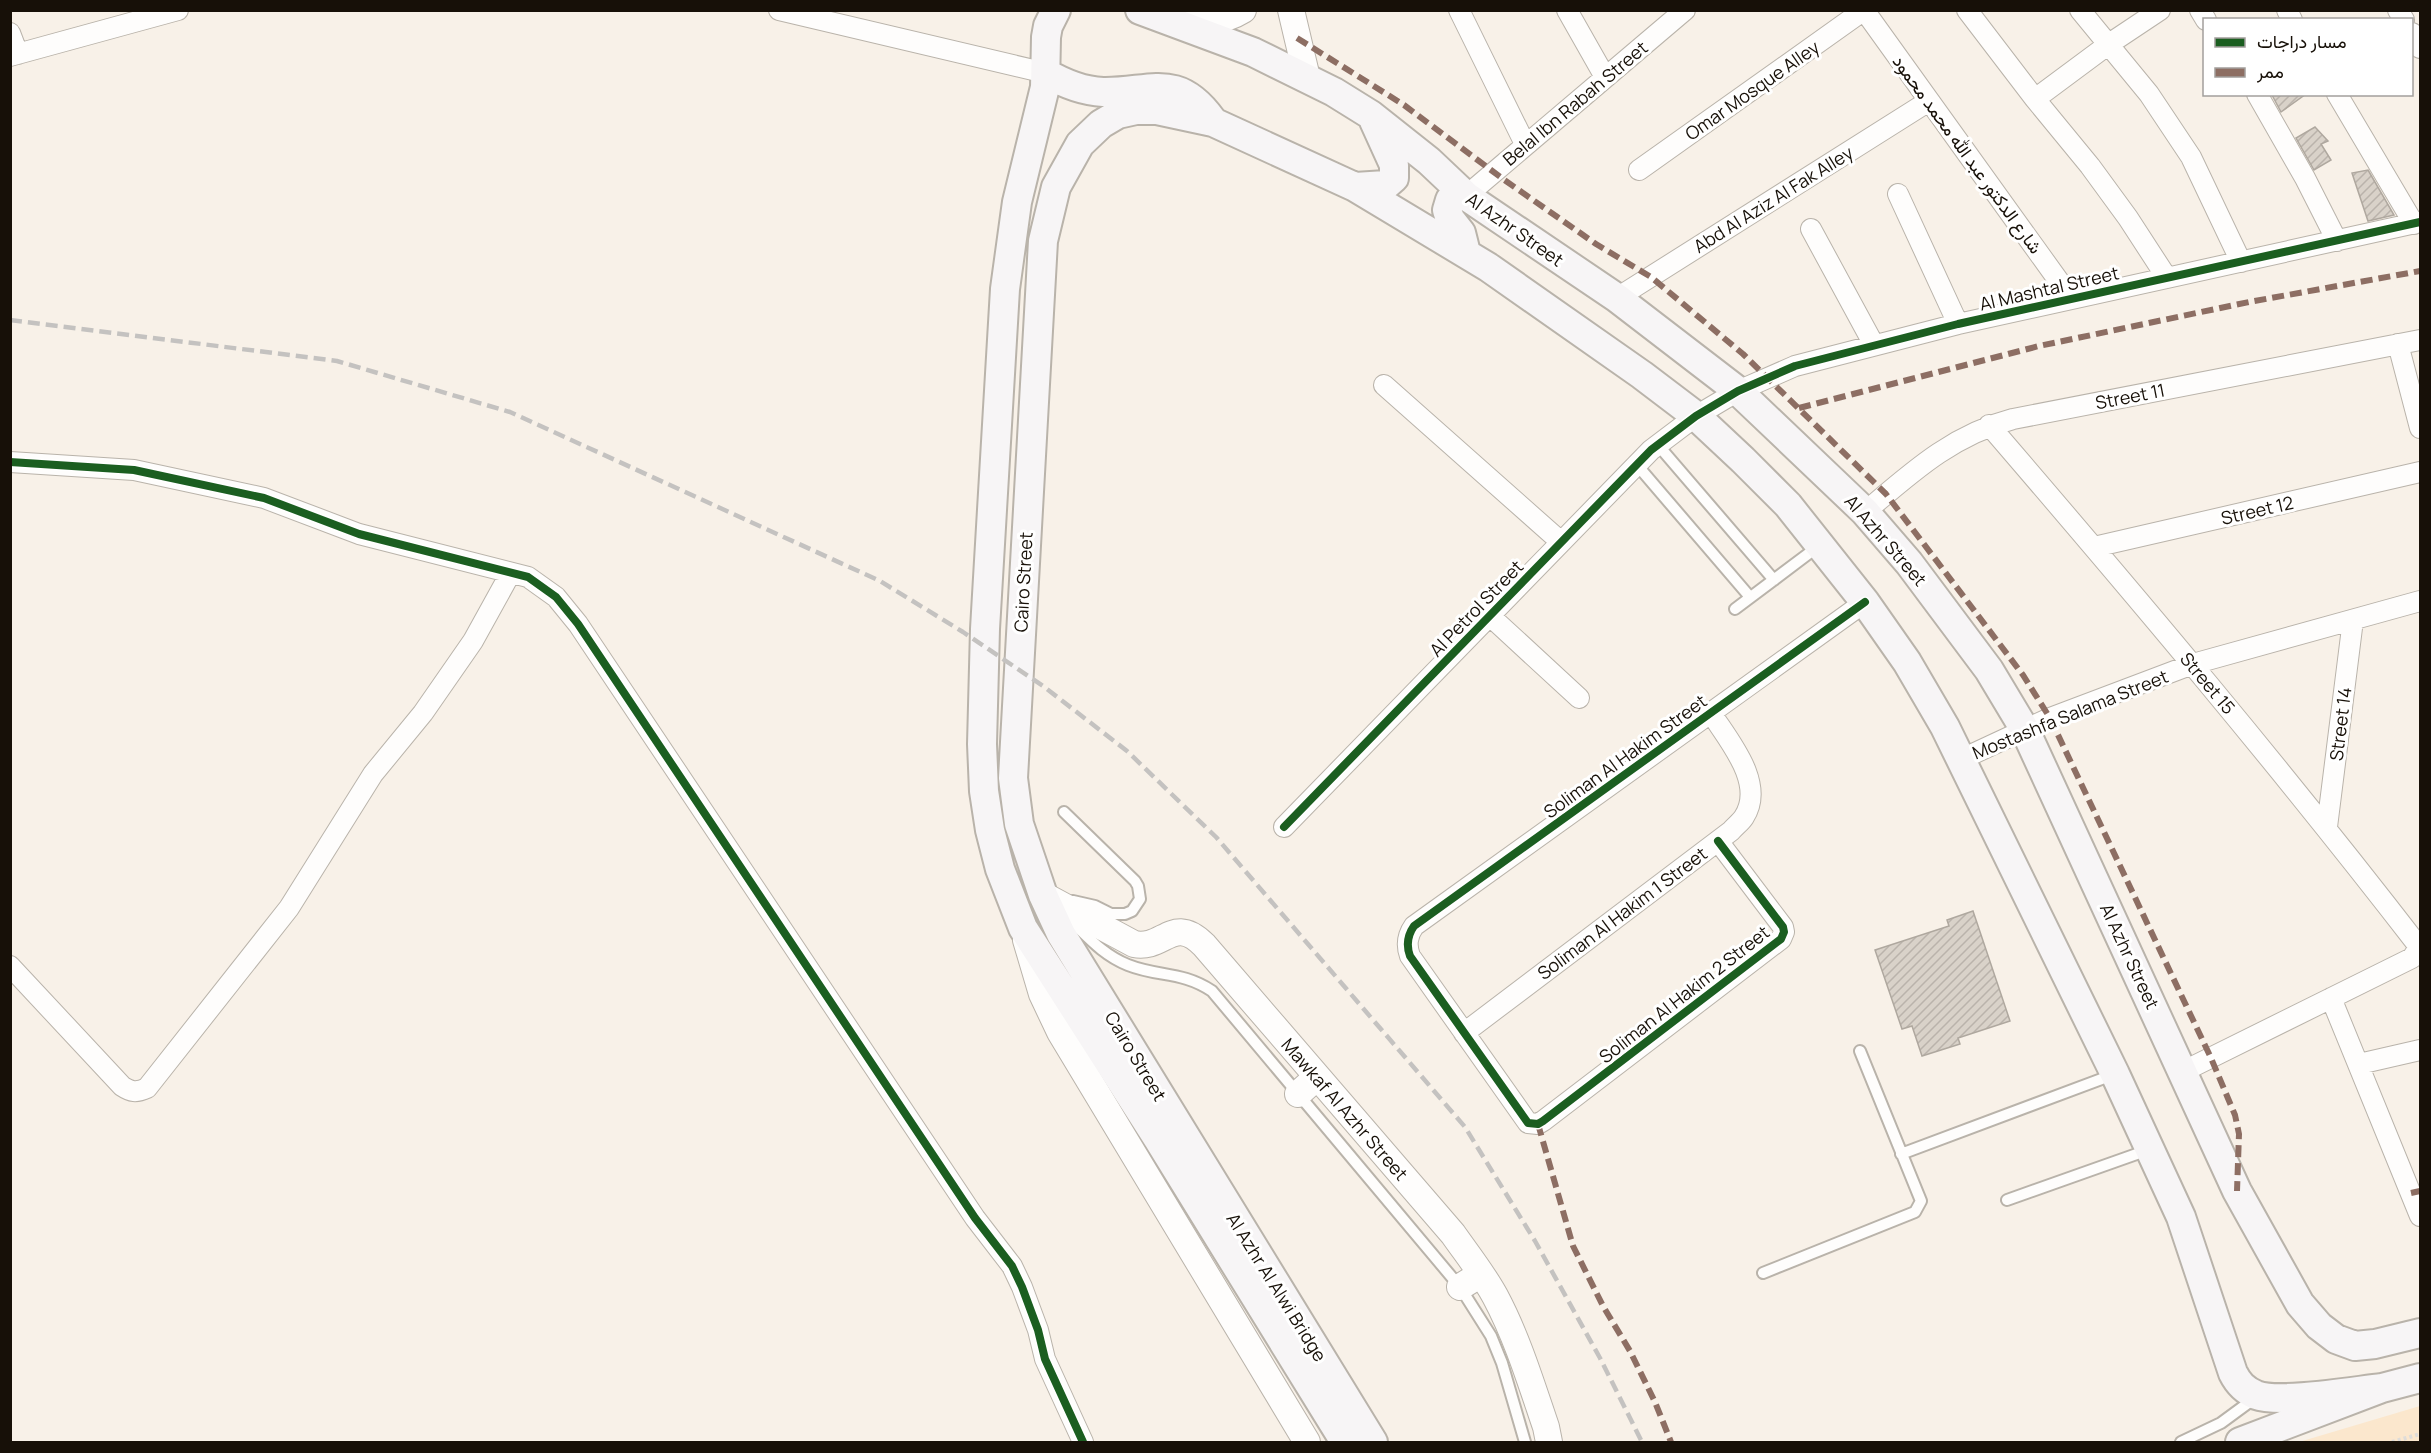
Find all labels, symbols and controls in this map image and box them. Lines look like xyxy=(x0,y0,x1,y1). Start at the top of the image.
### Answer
legend xyxy=(2203,18,2413,96)
text: مسار دراجات xyxy=(2257,29,2347,53)
street label: Omar Mosque Alley xyxy=(1680,34,1824,145)
street label: Belal Ibn Rabah Street xyxy=(1498,35,1652,171)
street label: شارع الدكتور عبد الله محمد محمود xyxy=(1887,50,2048,259)
text: ممر xyxy=(2256,59,2284,83)
street label: Abd Al Aziz Al Fak Alley xyxy=(1689,140,1858,258)
street label: Al Azhr Street xyxy=(1462,187,1568,271)
street label: Al Mashtal Street xyxy=(1977,260,2121,316)
street label: Street 11 xyxy=(2093,377,2167,415)
street label: Al Azhr Street xyxy=(1840,489,1932,591)
street label: Street 12 xyxy=(2218,490,2296,530)
street label: Cairo Street xyxy=(1008,531,1038,633)
street label: Al Petrol Street xyxy=(1424,555,1528,661)
street label: Street 15 xyxy=(2175,647,2241,719)
street label: Mostashfa Salama Street xyxy=(1969,664,2171,764)
street label: Street 14 xyxy=(2324,686,2356,762)
street label: Soliman Al Hakim Street xyxy=(1539,689,1711,823)
street label: Soliman Al Hakim 1 Street xyxy=(1532,841,1712,985)
street label: Al Azhr Street xyxy=(2095,899,2165,1013)
street label: Soliman Al Hakim 2 Street xyxy=(1594,920,1774,1068)
street label: Cairo Street xyxy=(1100,1007,1172,1105)
street label: Mawkaf Al Azhr Street xyxy=(1276,1033,1414,1185)
street label: Al Azhr Al Alwi Bridge xyxy=(1222,1208,1332,1366)

